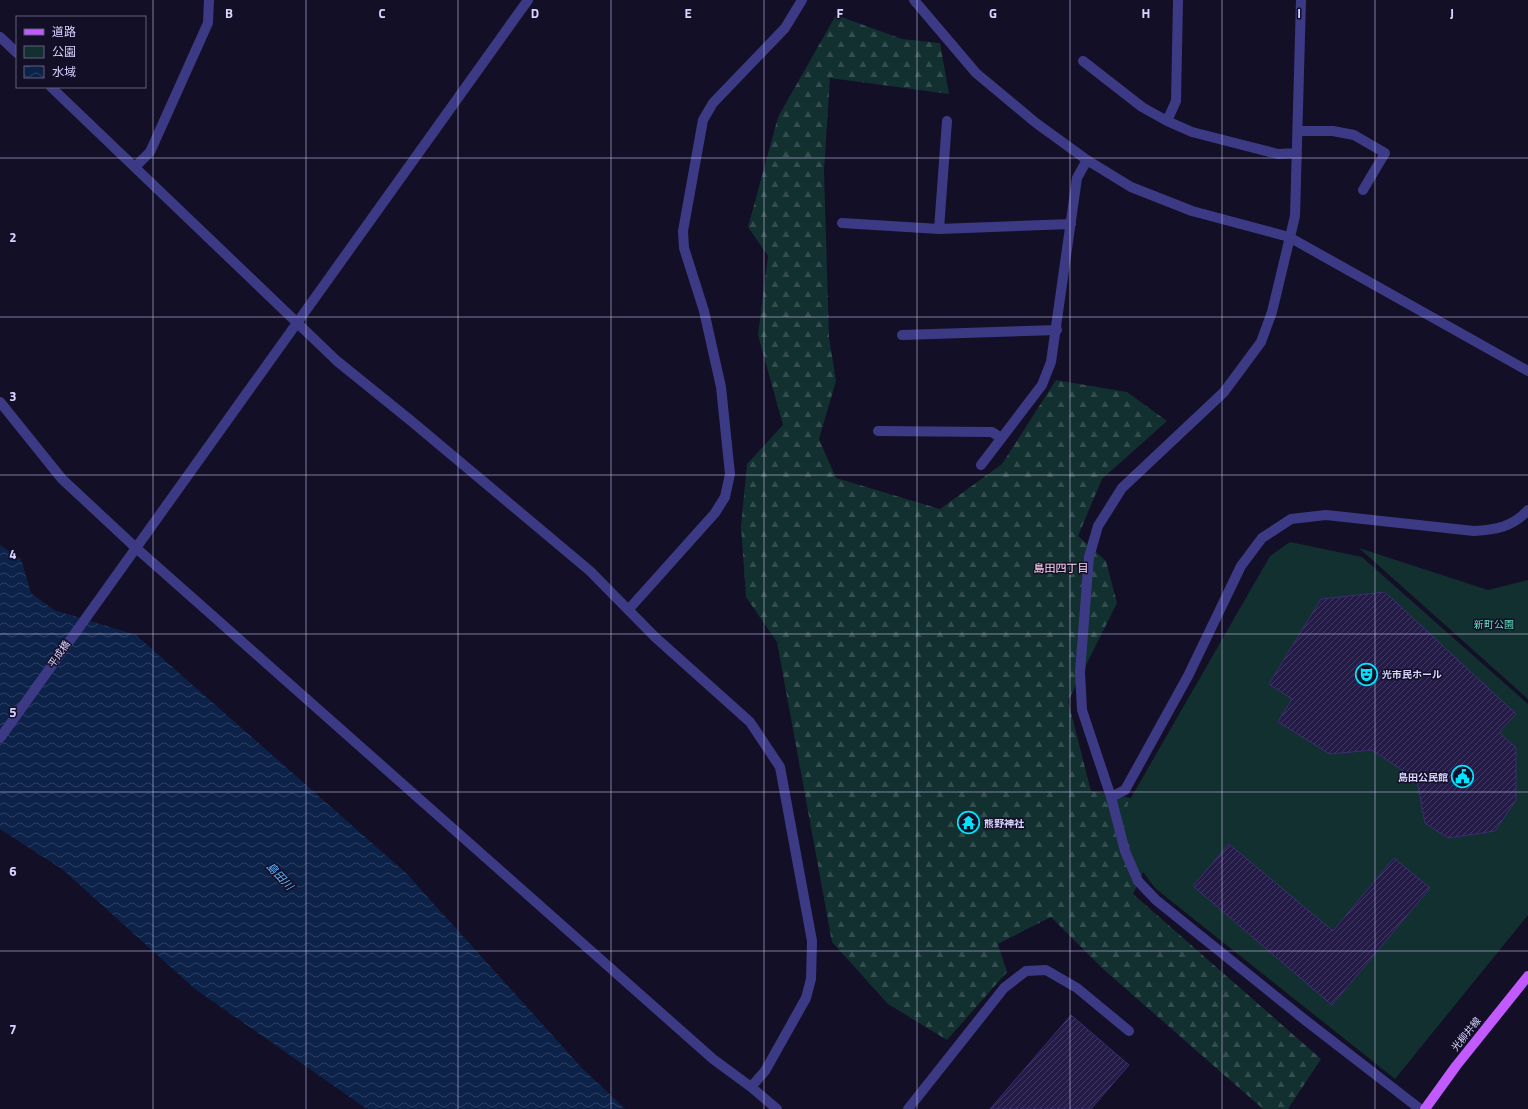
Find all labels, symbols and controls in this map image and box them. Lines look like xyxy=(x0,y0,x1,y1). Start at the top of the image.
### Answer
text: B xyxy=(225,3,233,23)
text: C xyxy=(378,3,386,23)
text: D xyxy=(531,3,539,23)
text: E xyxy=(684,3,692,23)
text: F xyxy=(837,3,844,23)
text: G xyxy=(989,3,997,23)
text: H xyxy=(1142,3,1150,23)
text: I xyxy=(1297,3,1301,23)
text: J xyxy=(1450,3,1454,23)
legend xyxy=(16,16,146,88)
text: 道路 xyxy=(52,22,76,41)
text: 公園 xyxy=(52,42,76,61)
text: 水域 xyxy=(52,62,76,81)
text: 2 xyxy=(9,227,17,247)
text: 3 xyxy=(9,386,17,406)
text: 4 xyxy=(9,544,17,564)
district label: 島田四丁目 xyxy=(1034,560,1089,576)
park label: 新町公園 xyxy=(1474,617,1514,632)
street label: 平成橋 xyxy=(44,637,74,671)
theatre icon: 光市民ホール xyxy=(1354,661,1380,687)
place label: 光市民ホール xyxy=(1382,667,1442,682)
text: 5 xyxy=(9,702,17,722)
public building icon: 島田公民館 xyxy=(1450,764,1476,790)
place label: 島田公民館 xyxy=(1398,770,1448,785)
temple icon: 熊野神社 xyxy=(956,810,982,836)
place label: 熊野神社 xyxy=(984,816,1025,831)
water label: 島田川 xyxy=(263,858,298,894)
text: 6 xyxy=(9,861,17,881)
street label: 光柳井線 xyxy=(1448,1014,1484,1054)
text: 7 xyxy=(9,1019,17,1039)

